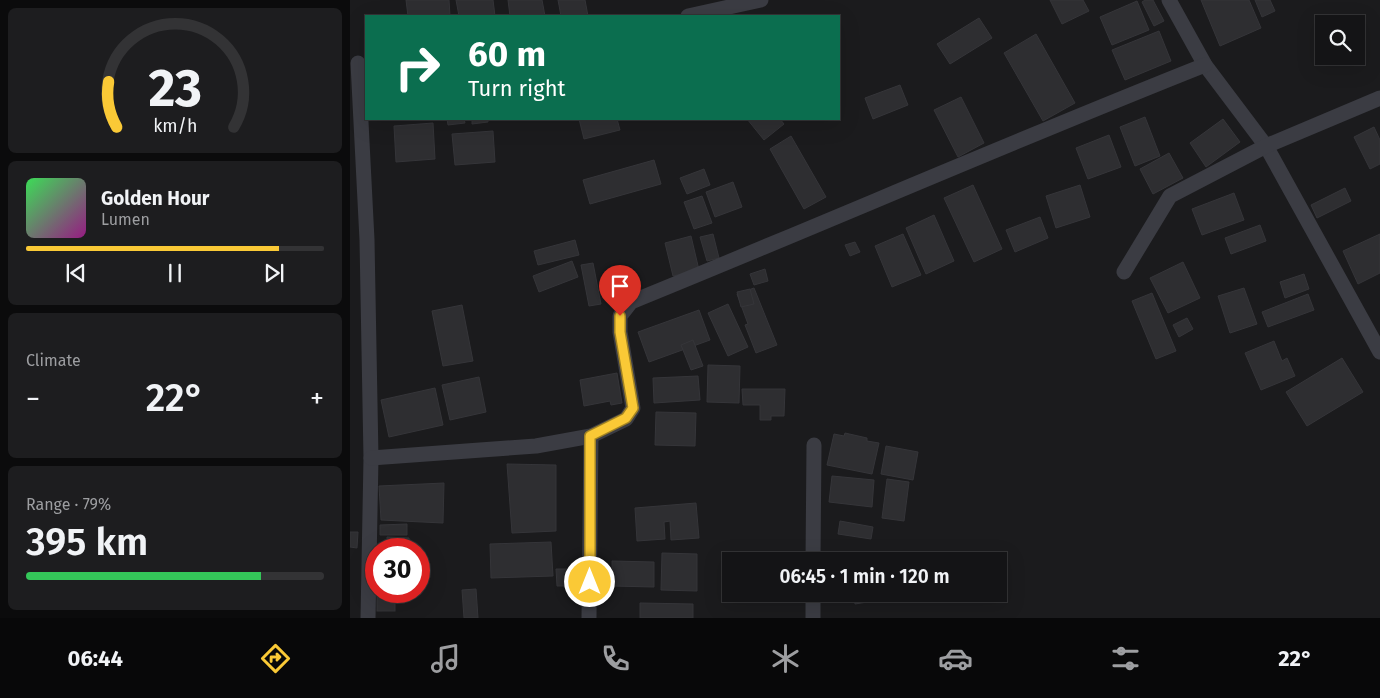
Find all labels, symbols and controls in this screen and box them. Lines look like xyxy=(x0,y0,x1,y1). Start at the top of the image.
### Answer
map controls xyxy=(1315,15,1365,65)
button: search xyxy=(1315,15,1365,65)
text: 60 m xyxy=(468,33,546,75)
icon: right xyxy=(385,35,450,100)
text: 23 xyxy=(148,57,202,120)
text: Turn right xyxy=(468,75,565,102)
text: km/h xyxy=(153,115,197,137)
text: Golden Hour xyxy=(101,187,210,210)
text: Lumen xyxy=(101,210,150,229)
icon: previous xyxy=(62,259,90,287)
icon: pause xyxy=(161,259,189,287)
icon: next xyxy=(260,259,288,287)
pin xyxy=(599,265,641,316)
icon: arrive xyxy=(606,272,634,300)
text: Climate xyxy=(26,351,81,370)
text: 22° xyxy=(146,375,204,421)
text: − xyxy=(26,382,40,415)
text: + xyxy=(310,382,324,415)
text: Range · 79% xyxy=(26,495,111,514)
text: 395 km xyxy=(26,519,148,565)
speed limit sign: 30 xyxy=(365,538,430,603)
position arrow xyxy=(563,555,615,607)
text: 06:45 · 1 min · 120 m xyxy=(779,565,950,588)
icon: directions xyxy=(258,641,293,676)
icon: music xyxy=(428,641,463,676)
icon: phone xyxy=(598,641,633,676)
icon: climate xyxy=(768,641,803,676)
icon: car xyxy=(938,641,973,676)
icon: filters xyxy=(1108,641,1143,676)
text: 06:44 xyxy=(68,645,123,672)
text: 22° xyxy=(1278,645,1312,672)

